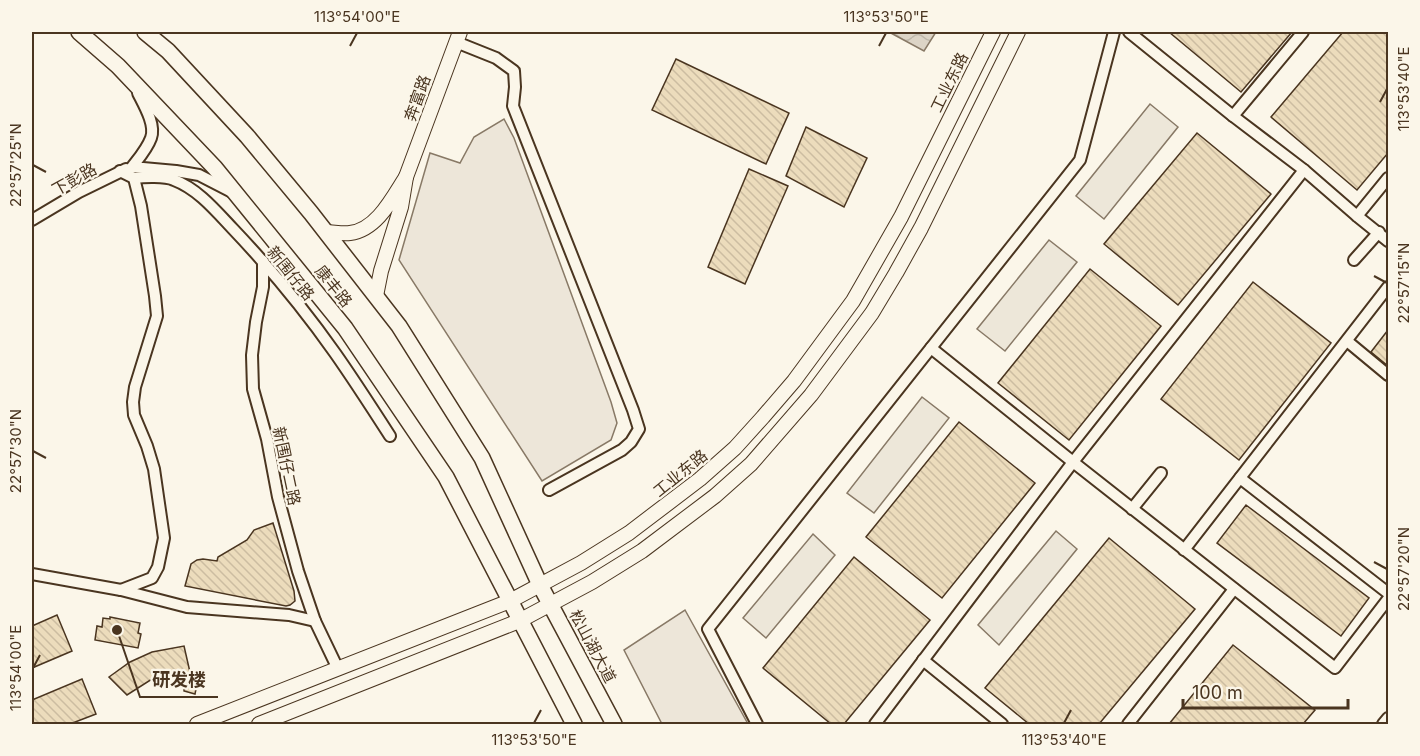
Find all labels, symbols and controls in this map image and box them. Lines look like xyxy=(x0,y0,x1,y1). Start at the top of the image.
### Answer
text: 113°54'00"E xyxy=(314,7,400,26)
text: 113°53'50"E xyxy=(843,7,929,26)
text: 113°53'40"E xyxy=(1394,46,1413,132)
street label: 工业东路 xyxy=(926,49,972,115)
street label: 奔富路 xyxy=(399,72,435,124)
text: 22°57'25"N xyxy=(6,123,25,207)
street label: 下彭路 xyxy=(48,159,100,199)
street label: 新围仔路 xyxy=(263,242,319,304)
text: 22°57'15"N xyxy=(1394,243,1413,323)
street label: 康丰路 xyxy=(311,261,357,311)
text: 22°57'30"N xyxy=(6,409,25,493)
street label: 新围仔二路 xyxy=(269,425,305,507)
street label: 工业东路 xyxy=(649,445,711,501)
text: 22°57'20"N xyxy=(1394,527,1413,611)
street label: 松山湖大道 xyxy=(565,606,621,686)
text: 113°54'00"E xyxy=(6,625,25,711)
callout: 研发楼 xyxy=(140,661,218,697)
text: 研发楼 xyxy=(152,669,206,690)
scale bar xyxy=(1183,672,1348,710)
text: 100 m xyxy=(1192,682,1243,703)
text: 113°53'50"E xyxy=(491,730,577,749)
text: 113°53'40"E xyxy=(1021,730,1107,749)

